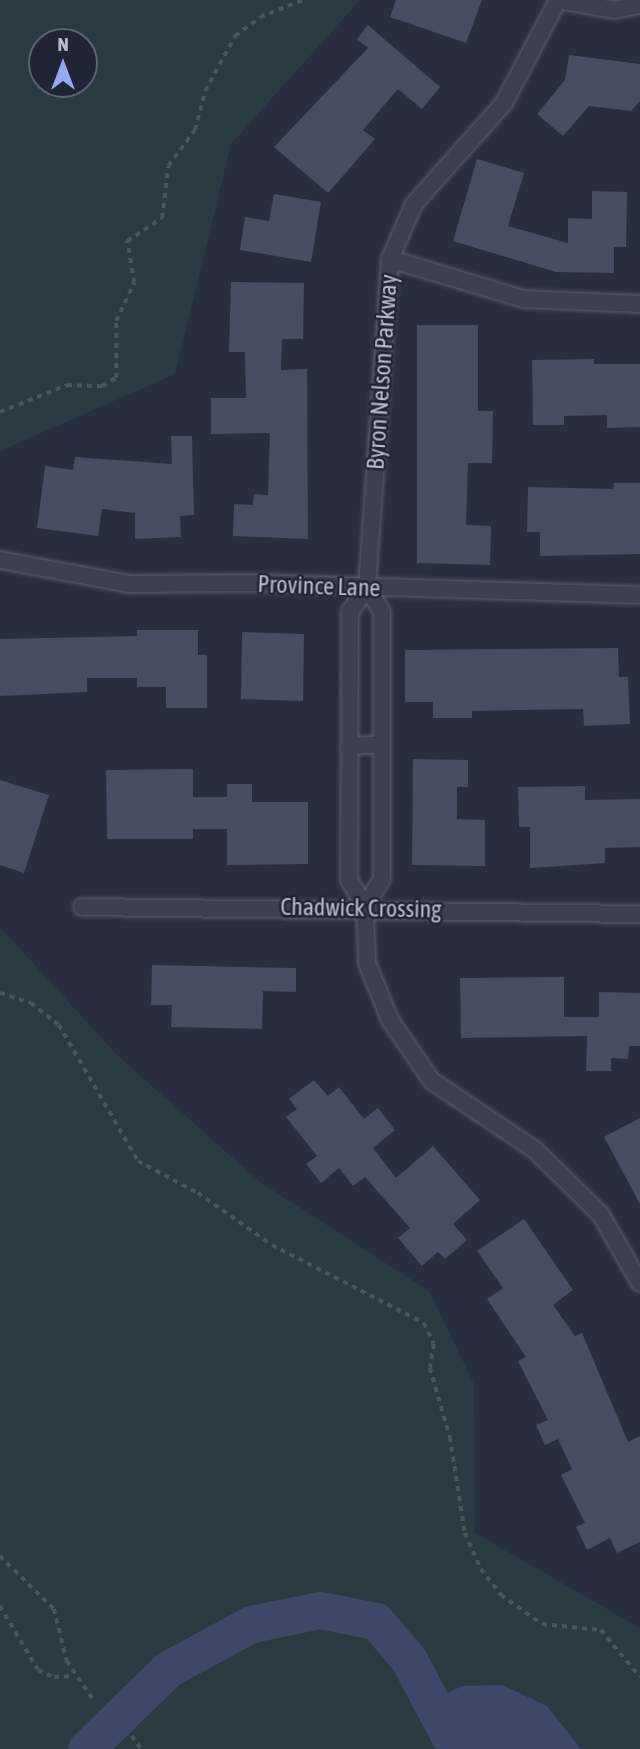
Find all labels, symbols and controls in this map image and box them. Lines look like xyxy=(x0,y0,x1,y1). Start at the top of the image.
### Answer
north arrow xyxy=(28,28,98,98)
text: N xyxy=(57,33,69,55)
street label: Byron Nelson Parkway xyxy=(361,273,403,471)
street label: Province Lane xyxy=(257,569,381,603)
street label: Chadwick Crossing xyxy=(280,892,442,924)

